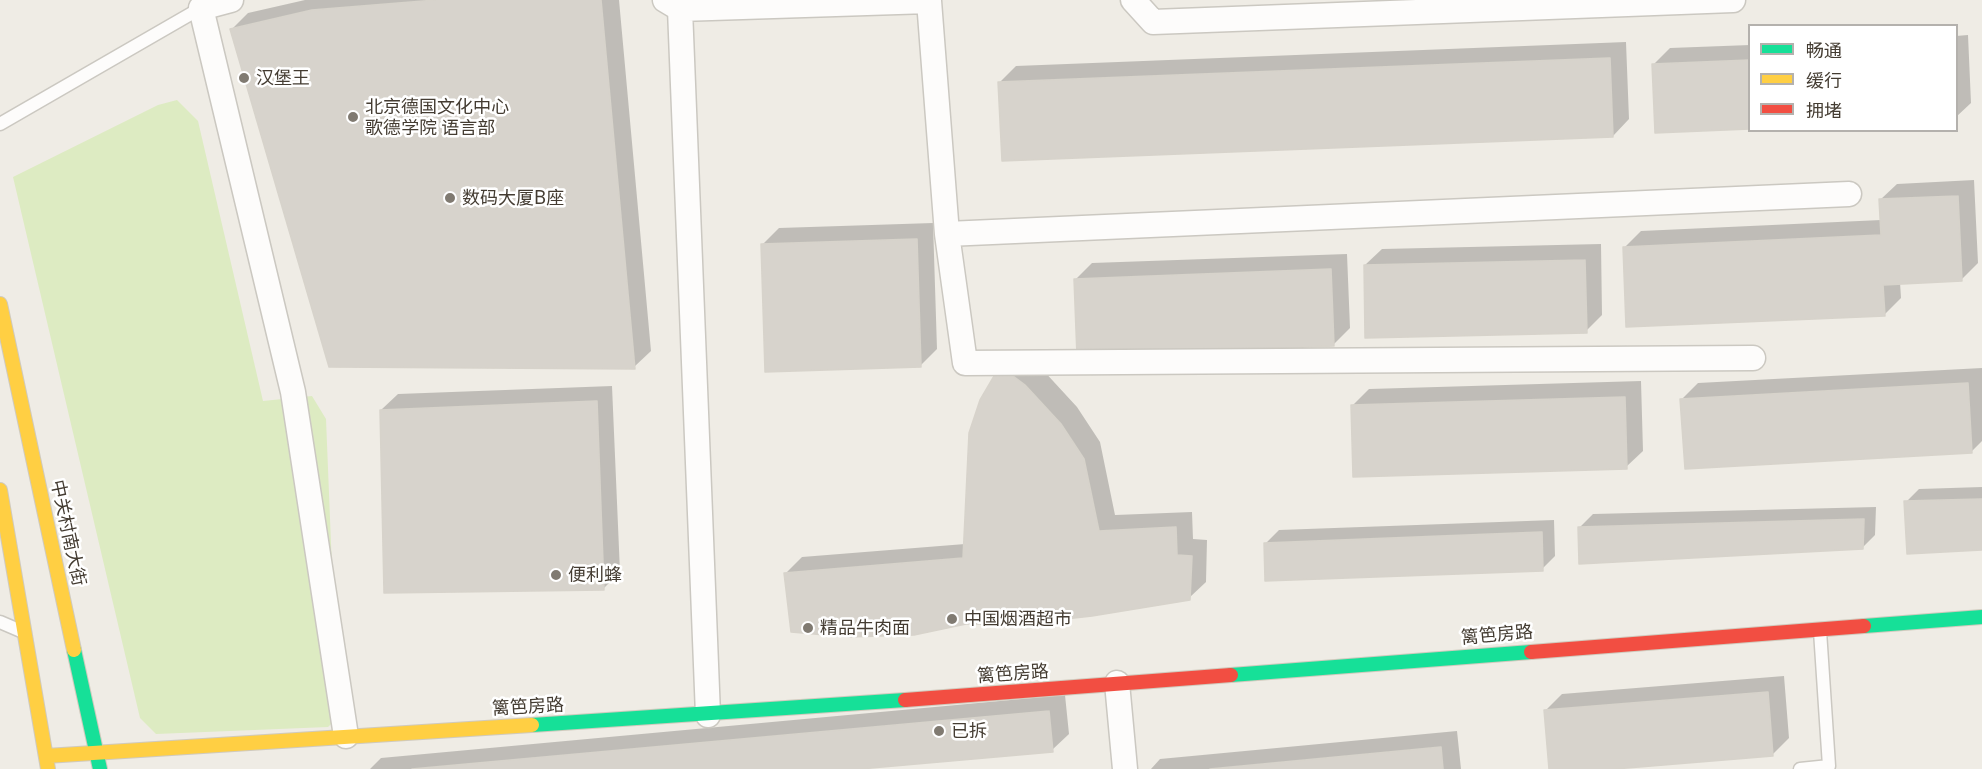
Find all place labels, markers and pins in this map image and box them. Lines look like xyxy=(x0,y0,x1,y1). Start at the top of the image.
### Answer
place label: 汉堡王 xyxy=(256,67,310,89)
marker: 汉堡王 xyxy=(237,71,251,85)
place label: 北京德国文化中心 歌德学院 语言部 xyxy=(365,96,509,138)
marker: 北京德国文化中心 歌德学院 语言部 xyxy=(346,110,360,124)
place label: 数码大厦B座 xyxy=(462,187,564,209)
marker: 数码大厦B座 xyxy=(443,191,457,205)
place label: 便利蜂 xyxy=(568,564,622,586)
marker: 便利蜂 xyxy=(549,568,563,582)
place label: 中国烟酒超市 xyxy=(964,608,1072,630)
marker: 中国烟酒超市 xyxy=(945,612,959,626)
place label: 精品牛肉面 xyxy=(820,617,910,639)
marker: 精品牛肉面 xyxy=(801,621,815,635)
place label: 已拆 xyxy=(951,720,987,742)
marker: 已拆 xyxy=(932,724,946,738)

